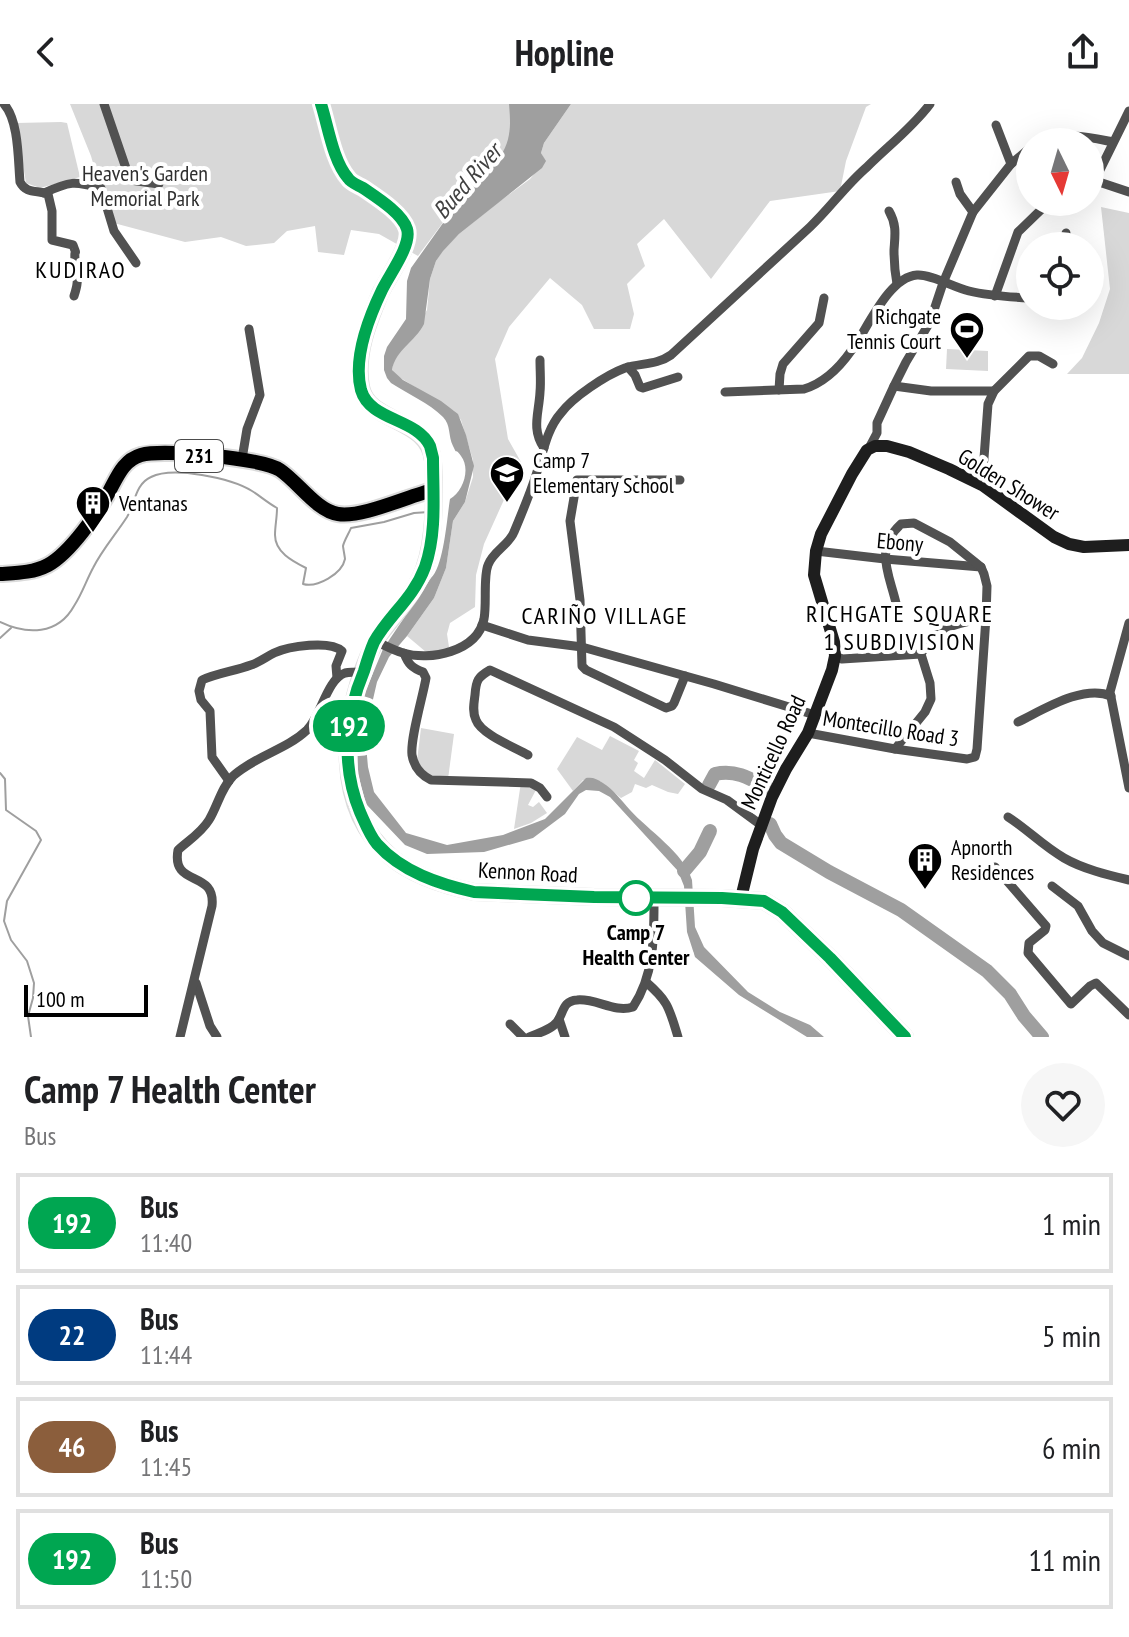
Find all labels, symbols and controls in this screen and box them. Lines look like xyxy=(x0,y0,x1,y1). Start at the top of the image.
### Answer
text: Hopline xyxy=(515,29,614,76)
icon: back xyxy=(24,30,68,74)
icon: share xyxy=(1061,30,1105,74)
north arrow xyxy=(1016,128,1104,216)
map controls xyxy=(1016,128,1104,320)
water label: Bued River xyxy=(426,134,510,225)
park label: Heaven's Garden Memorial Park xyxy=(82,159,208,212)
button: locate xyxy=(1016,232,1104,320)
district label: KUDIRAO xyxy=(35,254,127,285)
place label: Richgate Tennis Court xyxy=(847,302,941,355)
sports icon: Richgate Tennis Court xyxy=(948,310,986,360)
road number: 231 xyxy=(175,440,223,472)
street label: Golden Shower xyxy=(953,442,1065,526)
place label: Camp 7 Elementary School xyxy=(533,446,675,499)
school or university icon: Camp 7 Elementary School xyxy=(488,454,526,504)
building icon: Ventanas xyxy=(74,484,112,534)
place label: Ventanas xyxy=(118,489,188,517)
street label: Ebony xyxy=(876,526,925,558)
district label: RICHGATE SQUARE 1 SUBDIVISION xyxy=(806,598,994,657)
district label: CARIÑO VILLAGE xyxy=(521,600,689,631)
street label: Monticello Road xyxy=(734,691,812,813)
line badge: 192 xyxy=(303,700,395,752)
street label: Montecillo Road 3 xyxy=(821,703,961,753)
text: 192 xyxy=(329,707,369,744)
place label: Apnorth Residences xyxy=(951,833,1034,886)
building icon: Apnorth Residences xyxy=(906,841,944,891)
street label: Kennon Road xyxy=(477,855,579,889)
marker: Camp 7 Health Center xyxy=(619,881,653,915)
place label: Camp 7 Health Center xyxy=(582,918,690,971)
scale bar xyxy=(24,981,148,1017)
text: 100 m xyxy=(36,985,85,1013)
button: heart xyxy=(1021,1063,1105,1147)
text: Camp 7 Health Center xyxy=(24,1064,316,1113)
text: Bus xyxy=(24,1119,56,1152)
text: Bus xyxy=(140,1187,179,1226)
text: 192 xyxy=(52,1204,92,1241)
text: 1 min xyxy=(1042,1204,1101,1243)
text: 11:40 xyxy=(140,1226,192,1259)
text: Bus xyxy=(140,1299,179,1338)
text: 22 xyxy=(59,1316,85,1353)
text: 5 min xyxy=(1042,1316,1101,1355)
text: 11:44 xyxy=(140,1338,192,1371)
text: Bus xyxy=(140,1411,179,1450)
text: 46 xyxy=(59,1428,85,1465)
text: 6 min xyxy=(1042,1428,1101,1467)
text: 11:45 xyxy=(140,1450,192,1483)
text: Bus xyxy=(140,1523,179,1562)
text: 192 xyxy=(52,1540,92,1577)
text: 11 min xyxy=(1028,1540,1101,1579)
text: 11:50 xyxy=(140,1562,192,1595)

